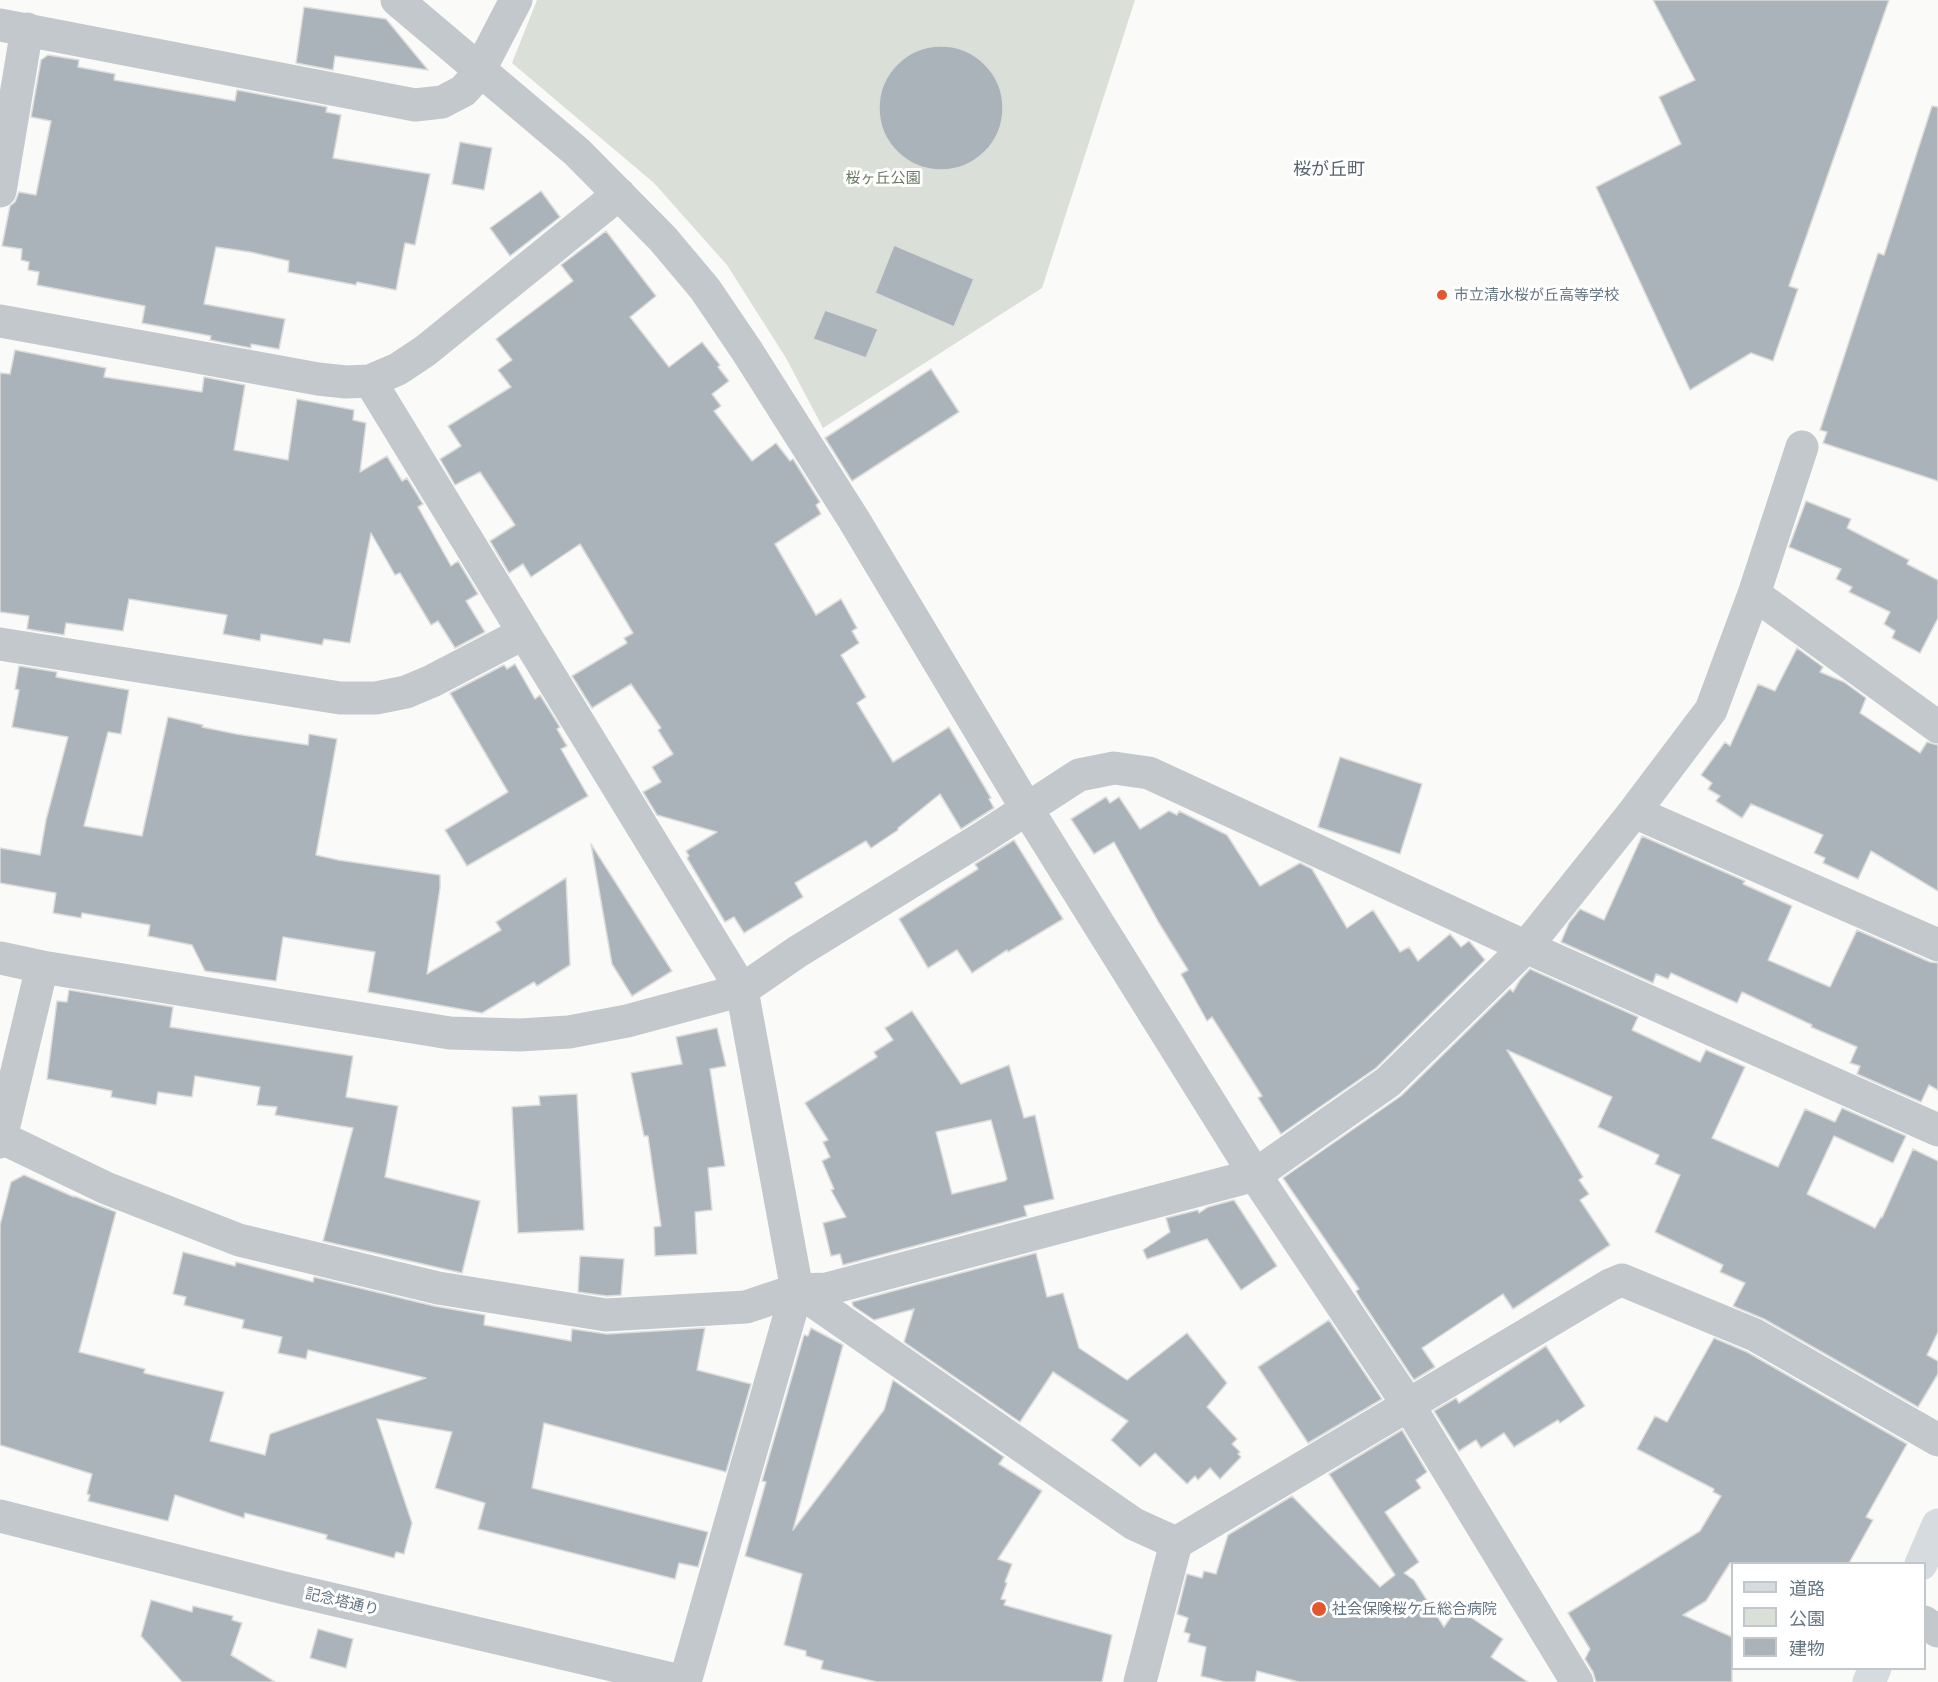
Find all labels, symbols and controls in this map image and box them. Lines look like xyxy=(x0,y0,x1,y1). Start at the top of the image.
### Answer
district label: 桜が丘町 xyxy=(1293,159,1365,181)
park label: 桜ヶ丘公園 xyxy=(846,169,920,187)
place label: 市立清水桜が丘高等学校 xyxy=(1454,286,1619,304)
marker: 市立清水桜が丘高等学校 xyxy=(1435,288,1449,302)
legend xyxy=(1731,1562,1926,1670)
text: 道路 xyxy=(1789,1578,1825,1599)
street label: 記念塔通り xyxy=(303,1585,381,1619)
marker: 社会保険桜ケ丘総合病院 xyxy=(1310,1600,1328,1618)
place label: 社会保険桜ケ丘総合病院 xyxy=(1332,1600,1497,1618)
text: 公園 xyxy=(1789,1608,1825,1629)
text: 建物 xyxy=(1789,1638,1825,1659)

